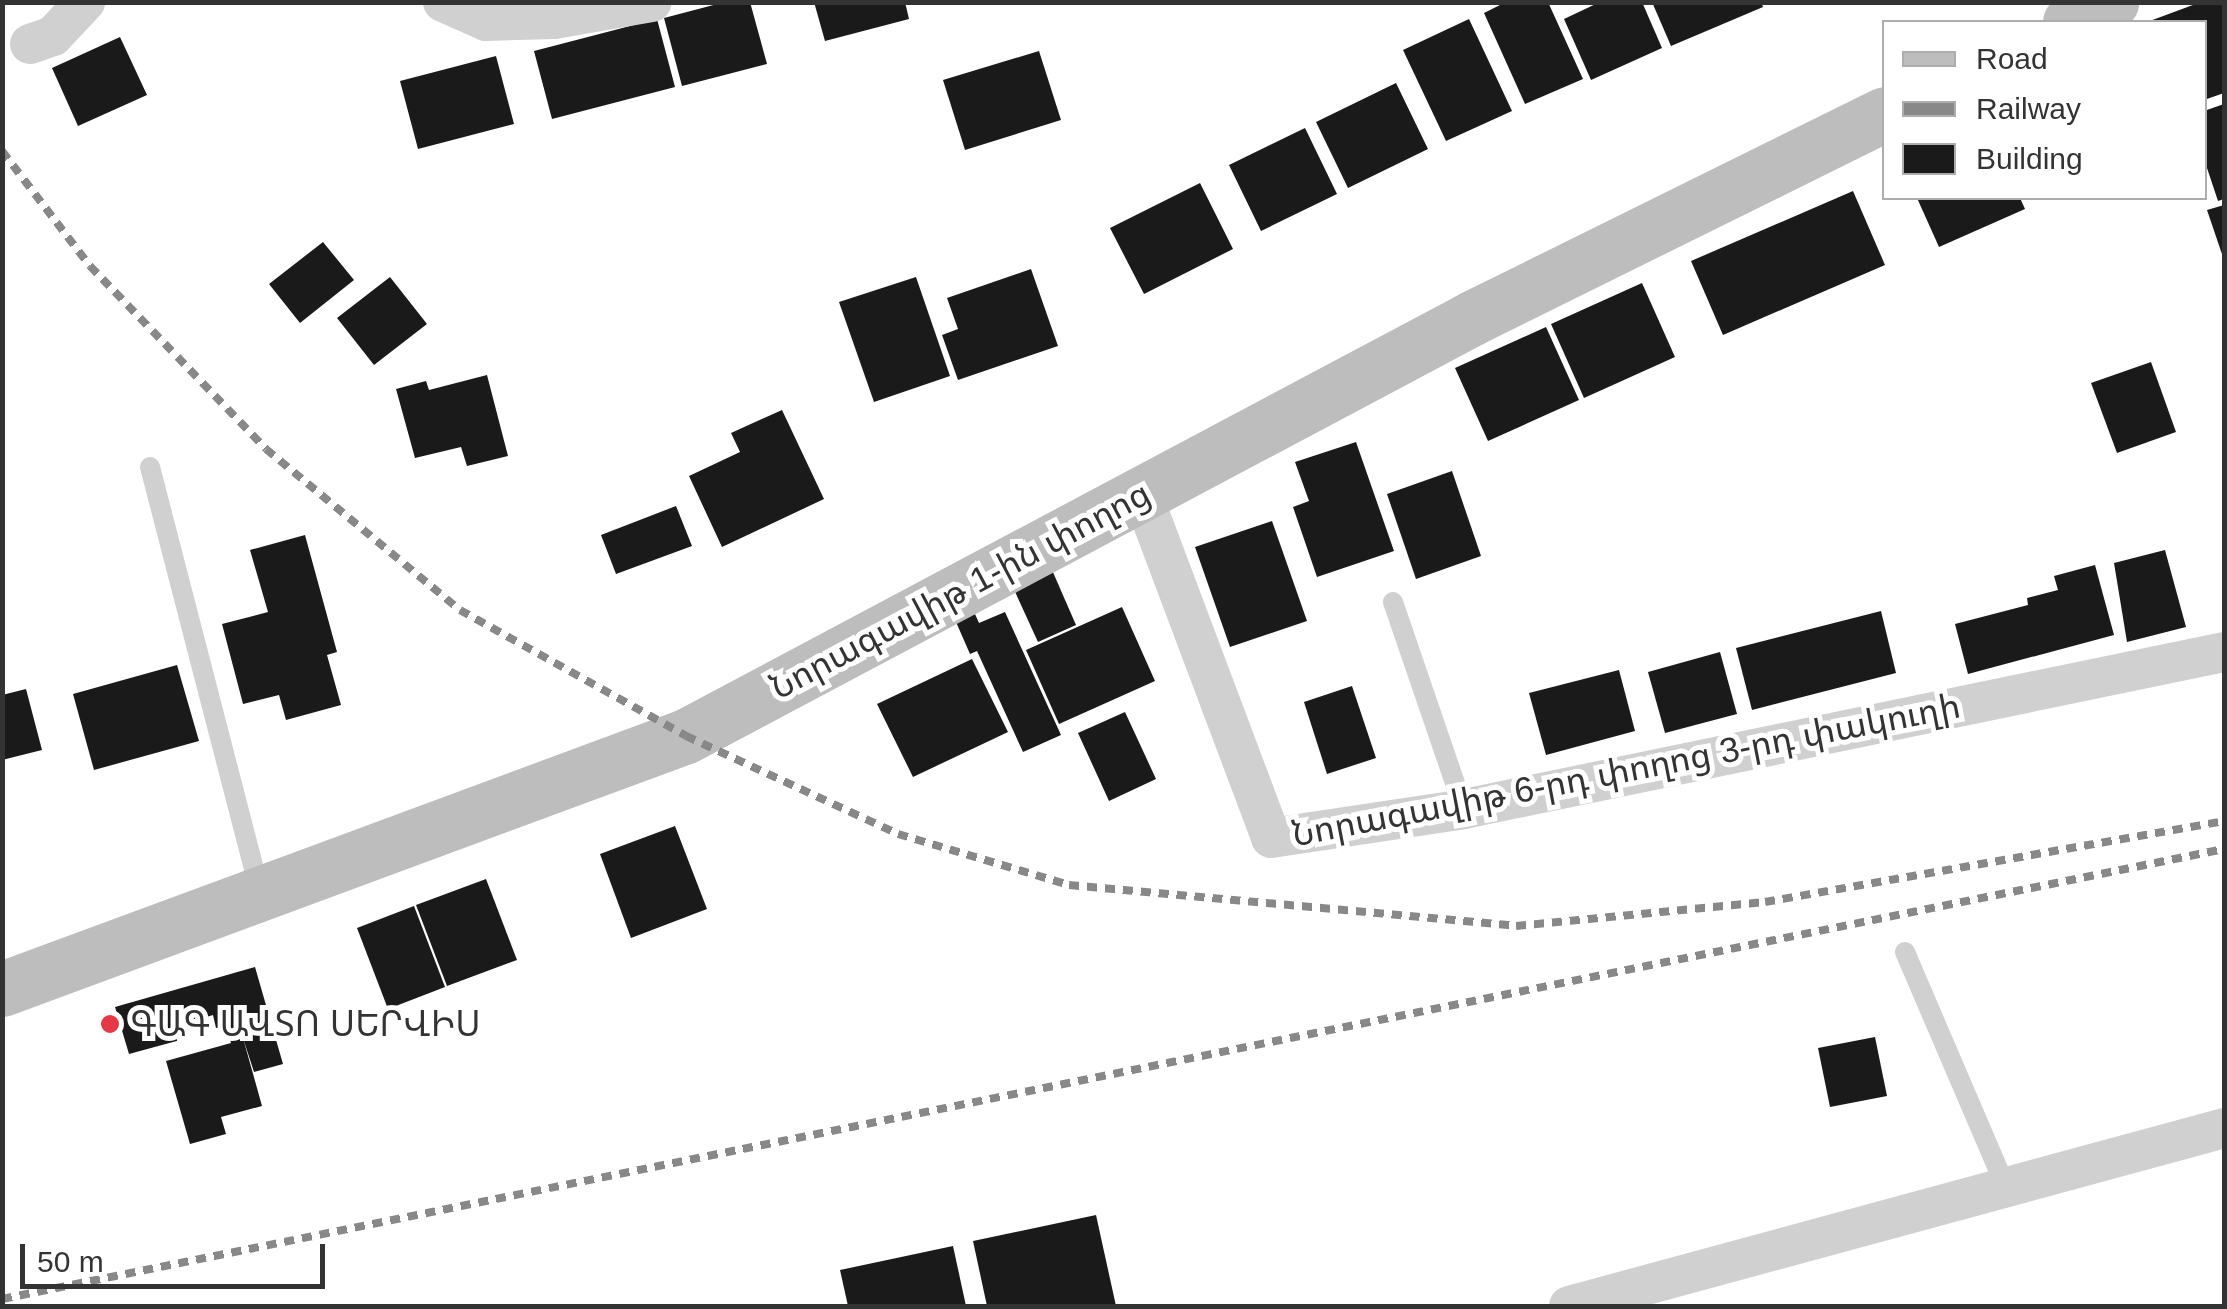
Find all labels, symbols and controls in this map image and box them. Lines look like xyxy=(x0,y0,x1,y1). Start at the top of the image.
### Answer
legend xyxy=(1882,20,2207,200)
text: Road xyxy=(1976,42,2048,75)
text: Railway xyxy=(1976,92,2081,125)
text: Building xyxy=(1976,142,2083,175)
street label: Նորագավիթ 1-ին փողոց xyxy=(763,472,1157,708)
street label: Նորագավիթ 6-րդ փողոց 3-րդ փակուղի xyxy=(1288,685,1964,855)
place label: ԳԱԳ ԱՎՏՈ ՍԵՐՎԻՍ xyxy=(130,1003,481,1045)
marker: ԳԱԳ ԱՎՏՈ ՍԵՐՎԻՍ xyxy=(99,1013,121,1035)
scale bar xyxy=(25,1224,330,1286)
text: 50 m xyxy=(37,1245,104,1278)

